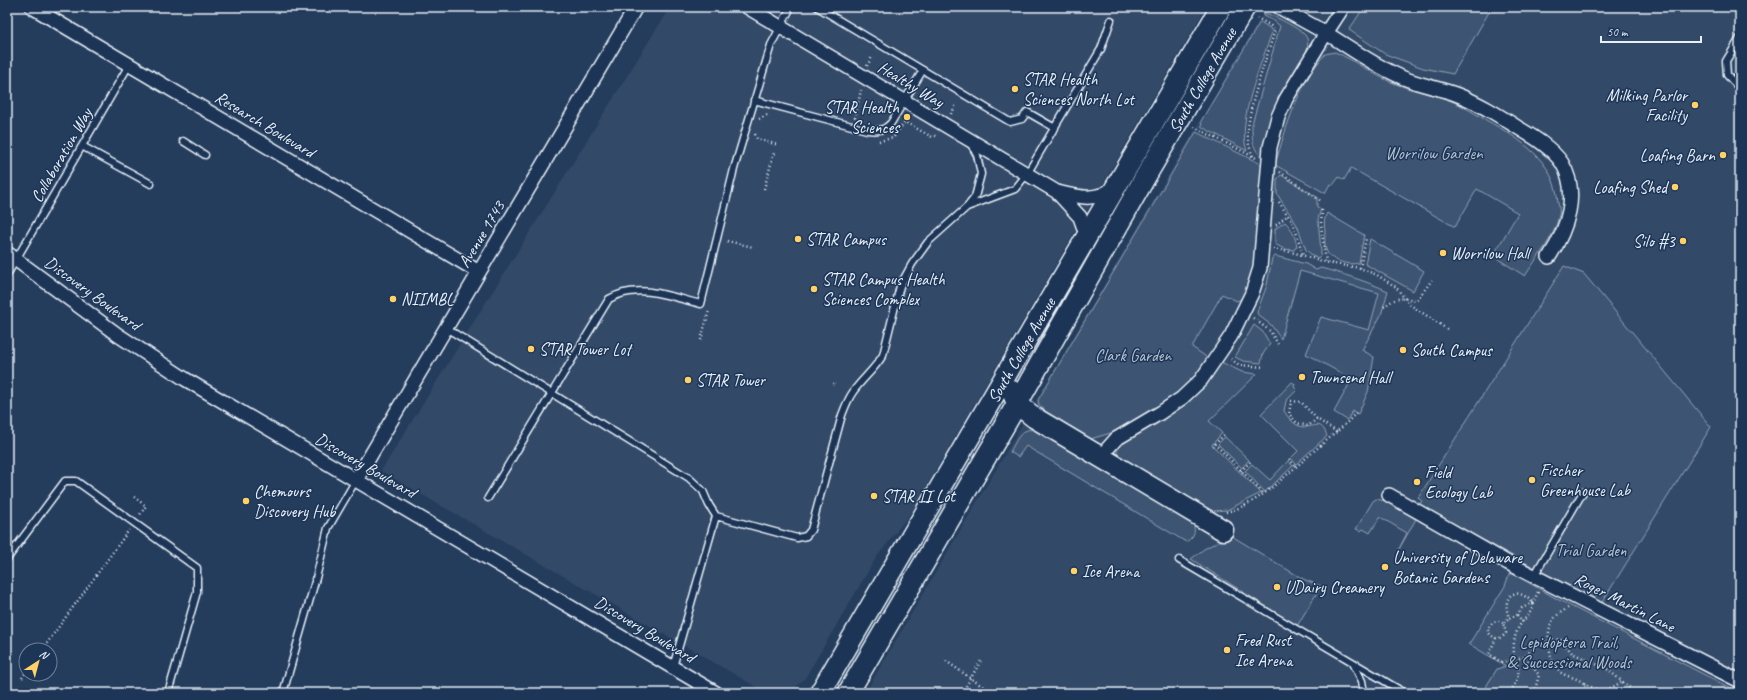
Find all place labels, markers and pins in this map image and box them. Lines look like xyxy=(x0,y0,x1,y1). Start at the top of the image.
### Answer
place label: STAR Health Sciences North Lot xyxy=(1023,69,1136,110)
marker: STAR Health Sciences North Lot xyxy=(1010,84,1020,94)
place label: Milking Parlor Facility xyxy=(1606,85,1689,126)
place label: STAR Health Sciences xyxy=(825,97,901,138)
marker: Milking Parlor Facility xyxy=(1690,100,1700,110)
marker: STAR Health Sciences xyxy=(902,112,912,122)
place label: Loafing Barn xyxy=(1640,145,1716,166)
marker: Loafing Barn xyxy=(1718,150,1728,160)
place label: Loafing Shed xyxy=(1593,177,1669,198)
marker: Loafing Shed xyxy=(1670,182,1680,192)
place label: STAR Campus xyxy=(806,229,888,250)
place label: Silo #3 xyxy=(1633,231,1676,252)
marker: STAR Campus xyxy=(793,234,803,244)
marker: Silo #3 xyxy=(1678,236,1688,246)
place label: Worrilow Hall xyxy=(1451,243,1532,264)
marker: Worrilow Hall xyxy=(1438,248,1448,258)
place label: STAR Campus Health Sciences Complex xyxy=(822,269,945,310)
marker: STAR Campus Health Sciences Complex xyxy=(809,284,819,294)
place label: NIIMBL xyxy=(401,289,454,310)
marker: NIIMBL xyxy=(388,294,398,304)
place label: STAR Tower Lot xyxy=(539,339,633,360)
place label: South Campus xyxy=(1411,340,1493,361)
marker: STAR Tower Lot xyxy=(526,344,536,354)
marker: South Campus xyxy=(1398,345,1408,355)
place label: Townsend Hall xyxy=(1310,367,1394,388)
place label: STAR Tower xyxy=(696,370,767,391)
marker: Townsend Hall xyxy=(1297,372,1307,382)
marker: STAR Tower xyxy=(683,375,693,385)
place label: Fischer Greenhouse Lab xyxy=(1540,460,1632,501)
place label: Field Ecology Lab xyxy=(1425,462,1494,503)
marker: Fischer Greenhouse Lab xyxy=(1527,475,1537,485)
marker: Field Ecology Lab xyxy=(1412,477,1422,487)
place label: Chemours Discovery Hub xyxy=(254,481,337,522)
place label: STAR II Lot xyxy=(882,486,957,507)
marker: STAR II Lot xyxy=(869,491,879,501)
marker: Chemours Discovery Hub xyxy=(241,496,251,506)
place label: University of Delaware Botanic Gardens xyxy=(1393,547,1523,588)
place label: Ice Arena xyxy=(1082,561,1141,582)
marker: University of Delaware Botanic Gardens xyxy=(1380,562,1390,572)
marker: Ice Arena xyxy=(1069,566,1079,576)
place label: UDairy Creamery xyxy=(1285,577,1385,598)
marker: UDairy Creamery xyxy=(1272,582,1282,592)
place label: Fred Rust Ice Arena xyxy=(1235,630,1294,671)
marker: Fred Rust Ice Arena xyxy=(1222,645,1232,655)

